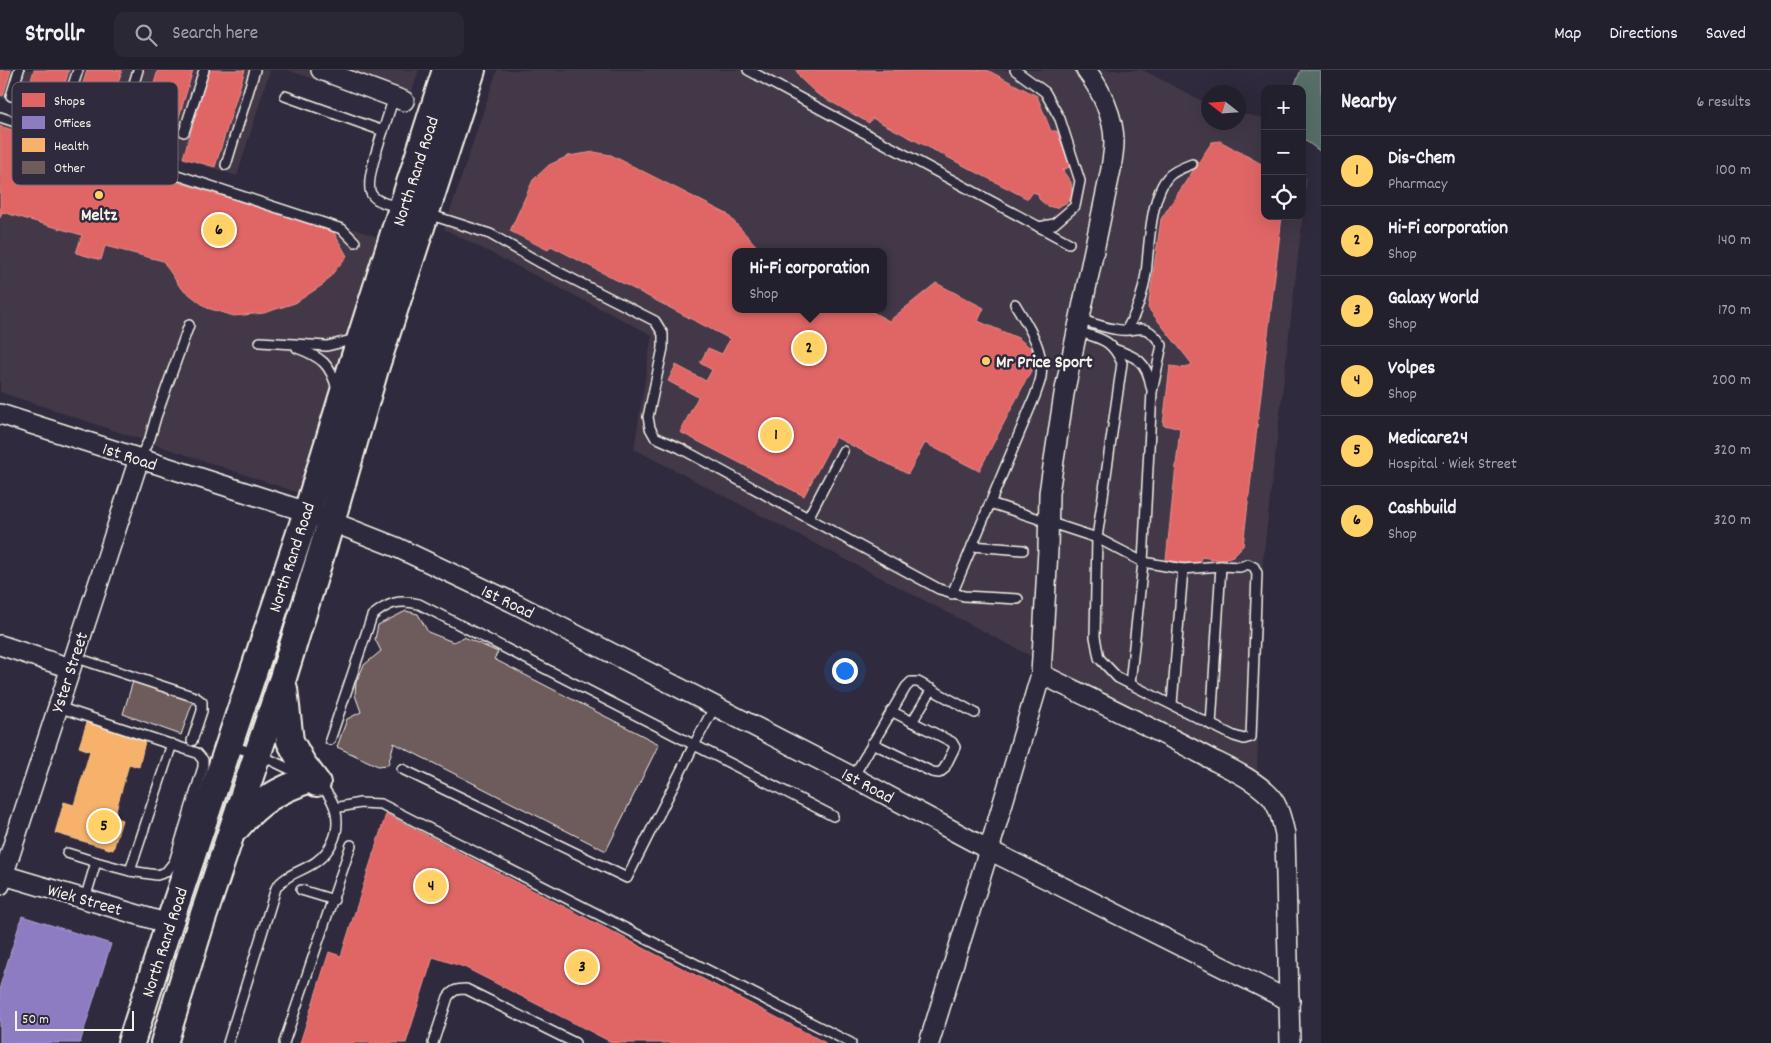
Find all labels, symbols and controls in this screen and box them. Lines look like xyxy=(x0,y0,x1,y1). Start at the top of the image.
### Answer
search box xyxy=(114,12,464,57)
text: Strollr xyxy=(25,18,84,52)
icon: search xyxy=(132,21,160,49)
text: Search here xyxy=(172,21,258,48)
text: Map xyxy=(1554,22,1581,47)
text: Directions xyxy=(1609,22,1678,47)
text: Saved xyxy=(1706,22,1746,47)
legend xyxy=(12,82,178,185)
north arrow xyxy=(1201,85,1246,130)
map controls xyxy=(1261,85,1306,220)
button: + xyxy=(1261,85,1306,130)
text: Nearby xyxy=(1341,88,1396,118)
text: 6 results xyxy=(1696,91,1751,114)
text: Shops xyxy=(54,92,85,112)
text: Offices xyxy=(54,114,91,134)
street label: North Rand Road xyxy=(388,114,447,230)
button: − xyxy=(1261,130,1306,175)
text: Health xyxy=(54,137,89,157)
text: Dis-Chem xyxy=(1388,146,1455,173)
text: Other xyxy=(54,159,86,179)
text: 1 xyxy=(1355,159,1359,182)
text: 100 m xyxy=(1715,159,1751,182)
text: Pharmacy xyxy=(1388,173,1447,196)
button: locate xyxy=(1261,175,1306,220)
marker: Meltz xyxy=(93,189,105,201)
place label: Meltz xyxy=(81,204,117,229)
pin: 6 xyxy=(203,211,235,249)
text: Hi-Fi corporation xyxy=(1388,216,1508,243)
text: 2 xyxy=(1354,229,1361,252)
text: 140 m xyxy=(1717,229,1751,252)
text: Shop xyxy=(1388,243,1417,266)
popup xyxy=(732,248,887,313)
text: Hi-Fi corporation xyxy=(749,256,870,283)
text: Shop xyxy=(749,283,778,306)
text: Galaxy World xyxy=(1388,286,1479,313)
text: 3 xyxy=(1353,299,1361,322)
text: 170 m xyxy=(1718,299,1751,322)
text: Shop xyxy=(1388,313,1417,336)
pin: 2 xyxy=(793,329,825,367)
place label: Mr Price Sport xyxy=(996,351,1093,376)
marker: Mr Price Sport xyxy=(980,355,992,367)
text: Volpes xyxy=(1388,356,1435,383)
text: 4 xyxy=(1354,369,1360,392)
text: 200 m xyxy=(1712,369,1751,392)
text: Shop xyxy=(1388,383,1417,406)
pin: 1 xyxy=(760,416,792,454)
text: Medicare24 xyxy=(1388,426,1468,453)
street label: 1st Road xyxy=(99,438,160,479)
text: 5 xyxy=(1353,439,1361,462)
text: 320 m xyxy=(1714,439,1751,462)
text: Hospital · Wiek Street xyxy=(1388,453,1517,476)
text: Cashbuild xyxy=(1388,496,1456,523)
street label: North Rand Road xyxy=(264,500,323,616)
text: 6 xyxy=(1353,509,1361,532)
text: 320 m xyxy=(1714,509,1751,532)
text: Shop xyxy=(1388,523,1417,546)
street label: 1st Road xyxy=(476,580,538,627)
street label: Yster Street xyxy=(47,629,96,716)
your location xyxy=(832,658,858,684)
street label: 1st Road xyxy=(836,763,897,811)
pin: 5 xyxy=(88,807,120,845)
pin: 4 xyxy=(415,867,447,905)
street label: Wiek Street xyxy=(44,879,125,924)
street label: North Rand Road xyxy=(137,885,196,1001)
pin: 3 xyxy=(566,948,598,986)
scale bar xyxy=(15,1008,134,1031)
text: 50 m xyxy=(22,1010,49,1030)

